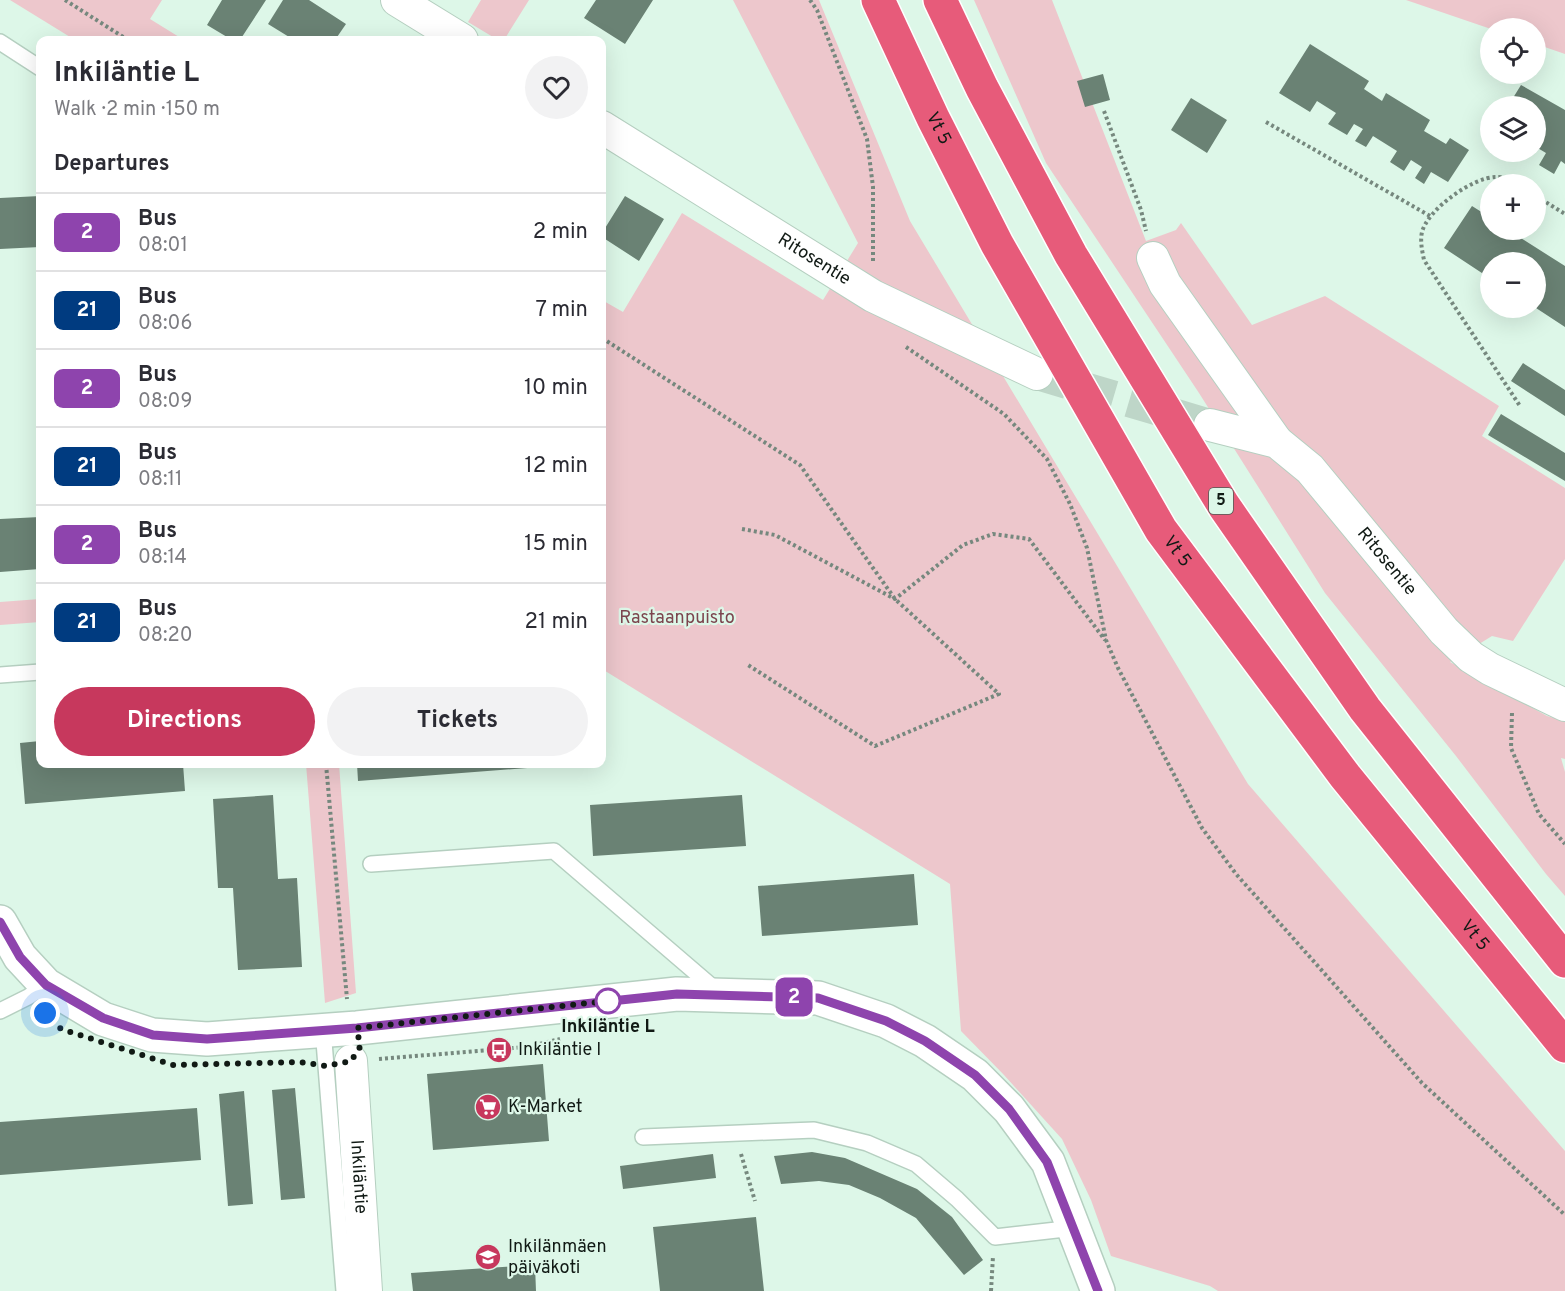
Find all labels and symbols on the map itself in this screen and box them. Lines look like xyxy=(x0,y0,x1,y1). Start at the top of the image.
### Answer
street label: Vt 5 xyxy=(920,108,956,149)
street label: Ritosentie xyxy=(773,228,855,291)
road number: 5 xyxy=(1209,488,1233,514)
street label: Ritosentie xyxy=(1352,523,1422,600)
street label: Vt 5 xyxy=(1158,531,1196,572)
park label: Rastaanpuisto xyxy=(619,607,735,630)
street label: Vt 5 xyxy=(1455,915,1494,956)
line badge: 2 xyxy=(774,978,814,1016)
marker: Inkiläntie L xyxy=(595,988,621,1014)
your location xyxy=(30,998,60,1028)
place label: Inkiläntie L xyxy=(561,1016,655,1039)
bus stop icon: Inkiläntie I xyxy=(484,1035,514,1065)
place label: Inkiläntie I xyxy=(518,1039,601,1062)
supermarket icon: K-Market xyxy=(473,1092,503,1122)
place label: K-Market xyxy=(508,1096,582,1119)
street label: Inkiläntie xyxy=(345,1139,372,1214)
place label: Inkilänmäen päiväkoti xyxy=(508,1236,607,1280)
school or university icon: Inkilänmäen päiväkoti xyxy=(473,1242,503,1272)

